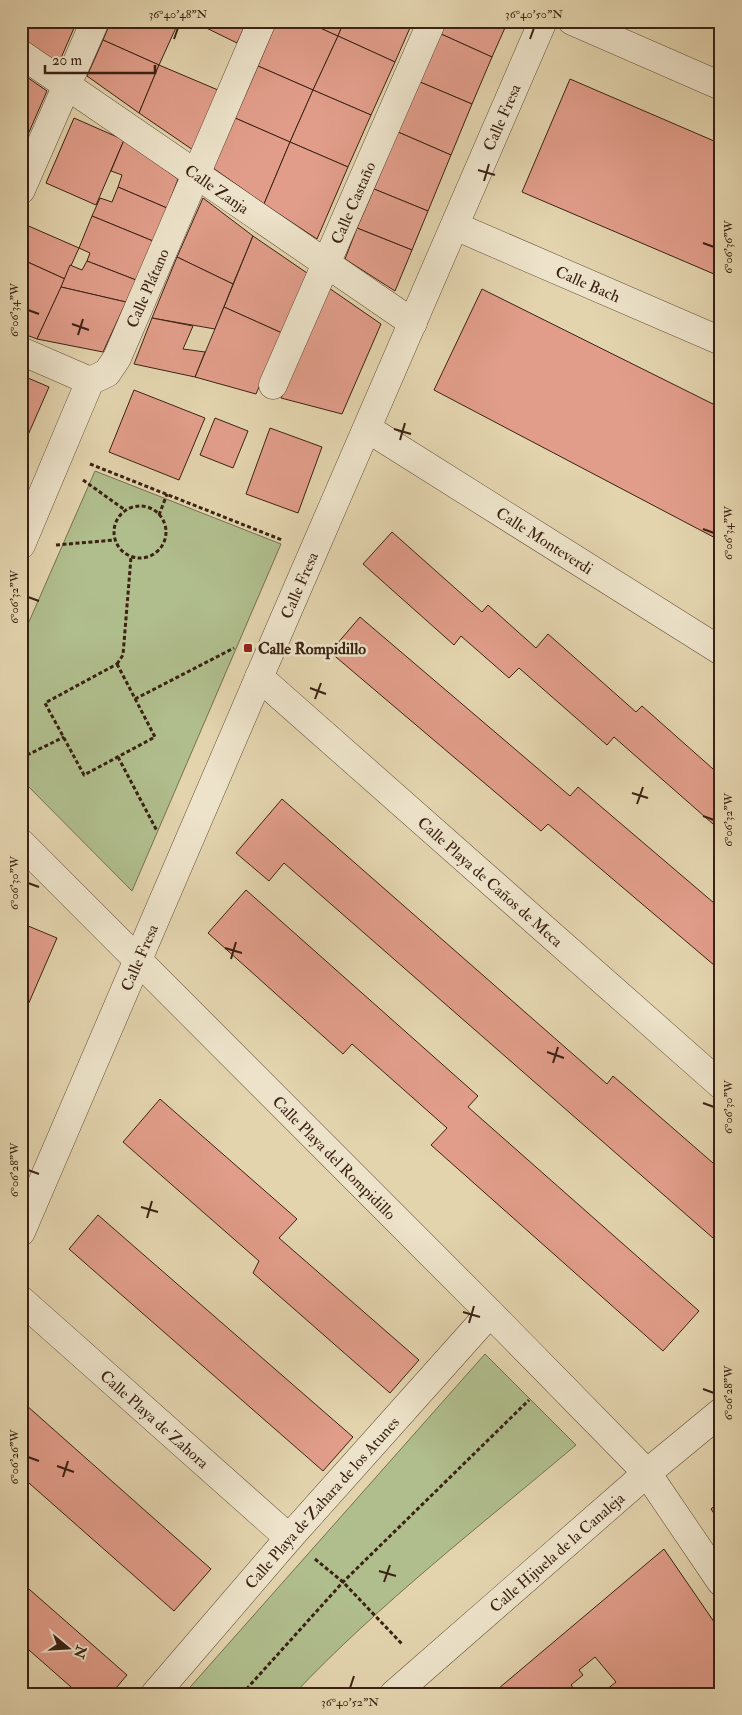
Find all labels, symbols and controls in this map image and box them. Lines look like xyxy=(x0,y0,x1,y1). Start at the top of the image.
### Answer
text: 36°40'48"N xyxy=(149,7,208,22)
text: 36°40'50"N xyxy=(505,7,563,22)
scale bar xyxy=(45,42,155,74)
text: 20 m xyxy=(52,51,82,70)
street label: Calle Fresa xyxy=(479,81,526,154)
street label: Calle Castaño xyxy=(327,159,380,247)
street label: Calle Zanja xyxy=(181,160,253,219)
text: 6°06'36"W xyxy=(721,219,736,274)
street label: Calle Plátano xyxy=(122,245,174,331)
street label: Calle Bach xyxy=(552,262,624,307)
text: 6°06'34"W xyxy=(7,282,22,337)
street label: Calle Monteverdi xyxy=(492,503,597,579)
text: 6°06'34"W xyxy=(721,505,736,560)
street label: Calle Fresa xyxy=(277,549,323,622)
text: 6°06'32"W xyxy=(7,569,22,624)
place label: Calle Rompidillo xyxy=(258,639,366,660)
marker: Calle Rompidillo xyxy=(242,642,254,654)
text: 6°06'32"W xyxy=(721,792,736,847)
street label: Calle Playa de Caños de Meca xyxy=(413,813,567,952)
text: 6°06'30"W xyxy=(7,855,22,910)
street label: Calle Fresa xyxy=(117,921,163,994)
text: 6°06'30"W xyxy=(721,1079,736,1134)
street label: Calle Playa del Rompidillo xyxy=(268,1092,400,1224)
text: 6°06'28"W xyxy=(7,1142,22,1197)
text: 6°06'28"W xyxy=(721,1365,736,1420)
street label: Calle Playa de Zahora xyxy=(96,1366,213,1473)
street label: Calle Playa de Zahara de los Atunes xyxy=(241,1413,404,1593)
text: 6°06'26"W xyxy=(7,1429,22,1485)
street label: Calle Hijuela de la Canaleja xyxy=(486,1488,629,1617)
north arrow xyxy=(42,1622,92,1672)
text: N xyxy=(70,1642,90,1661)
text: 36°40'52"N xyxy=(321,1695,379,1710)

